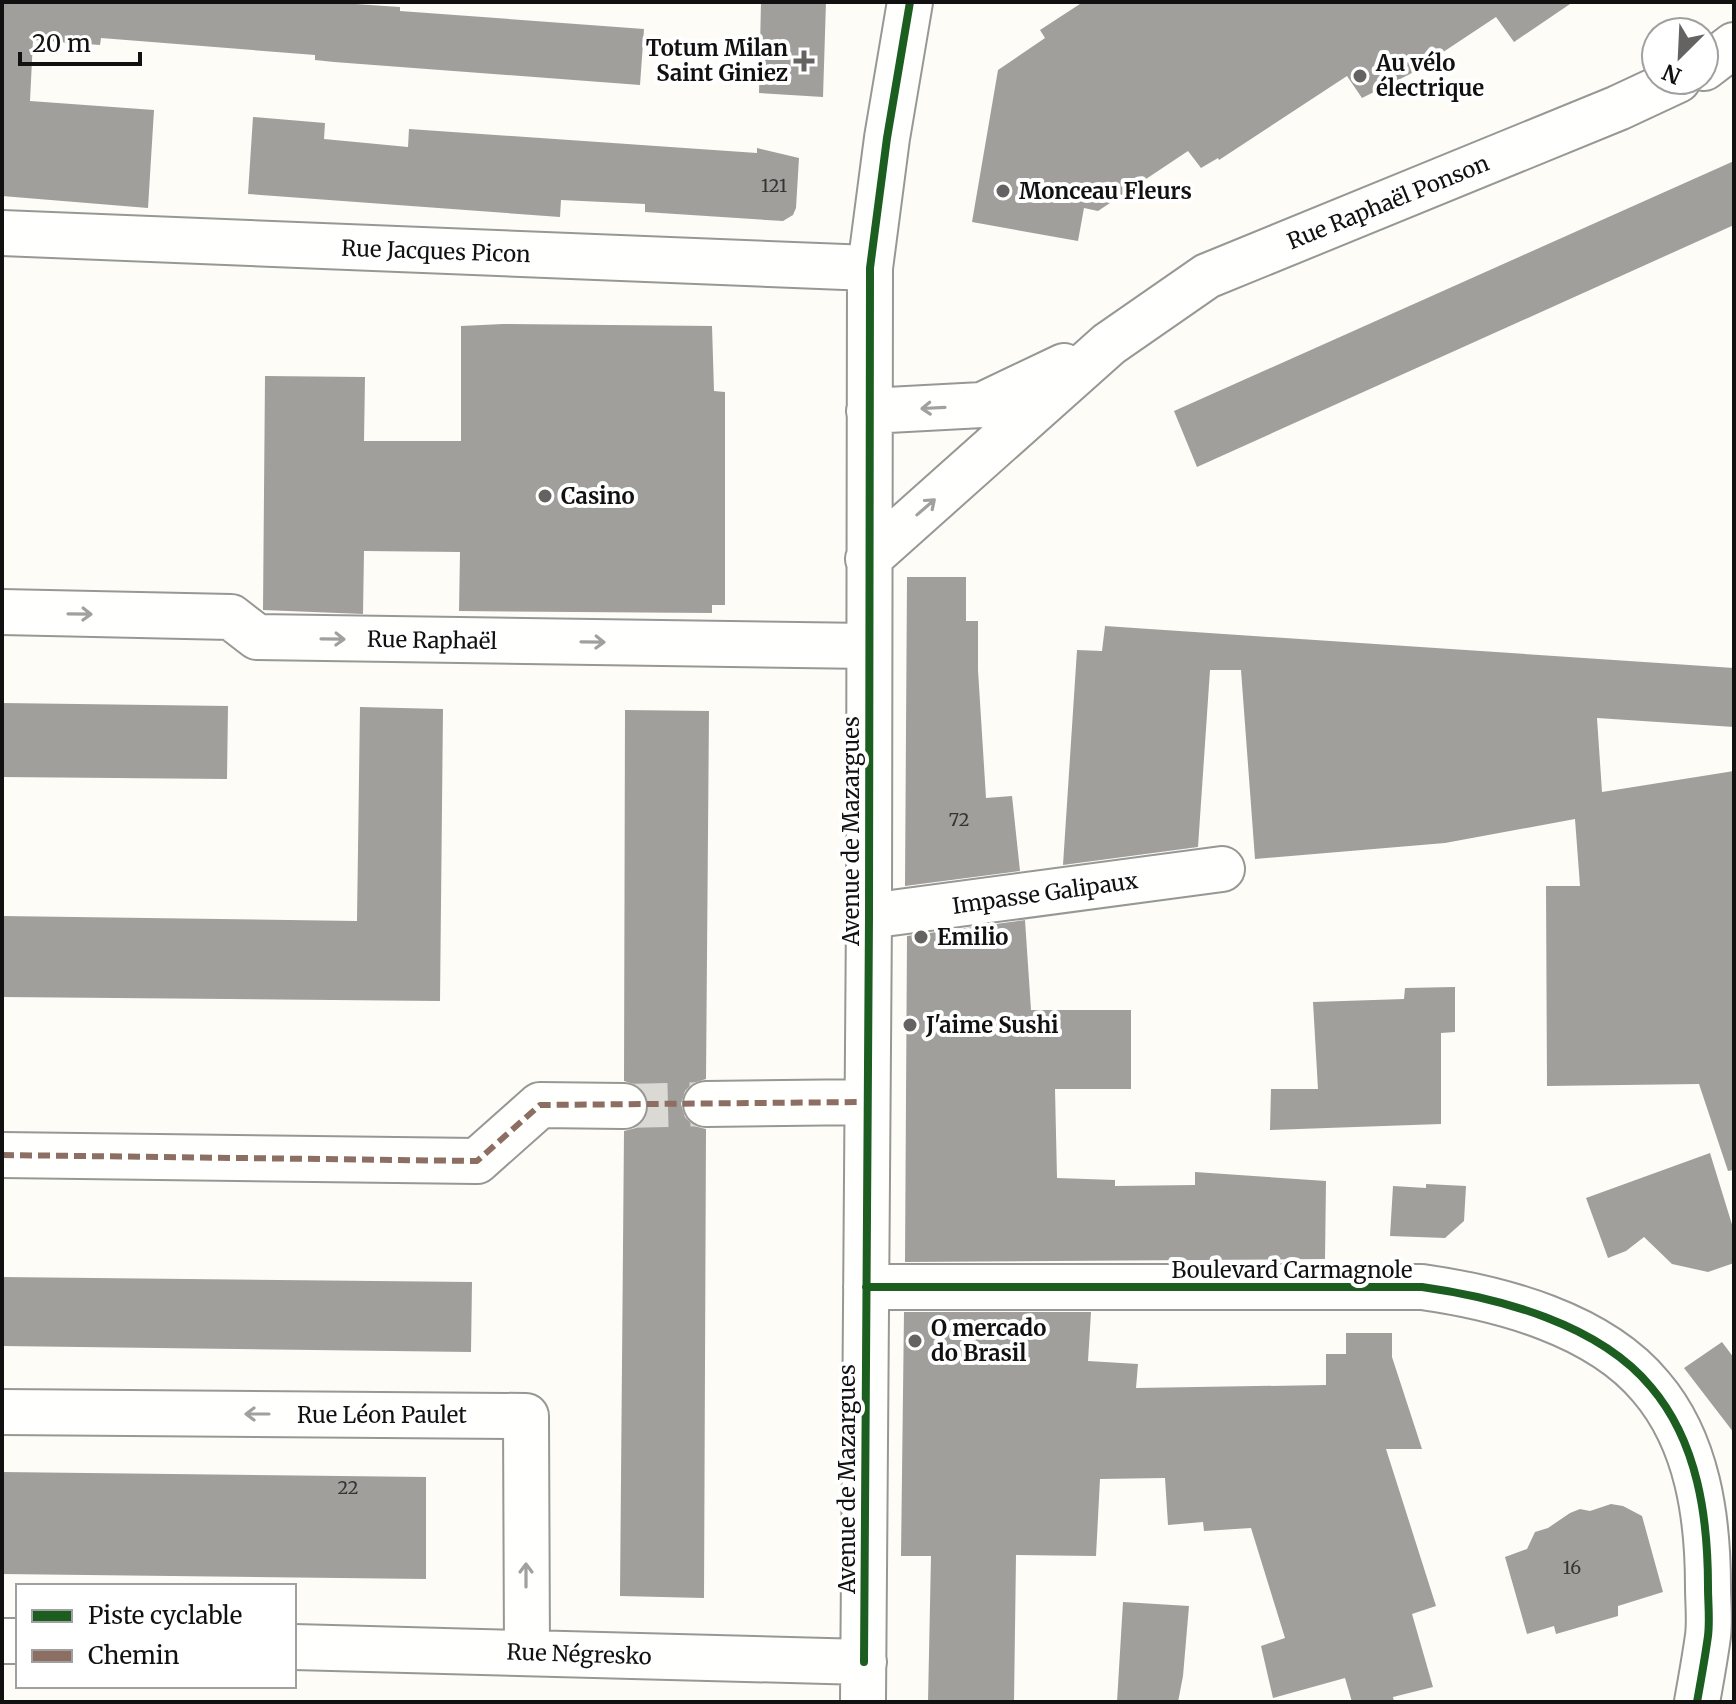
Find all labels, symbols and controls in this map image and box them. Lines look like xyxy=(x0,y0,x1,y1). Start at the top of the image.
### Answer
scale bar xyxy=(20,16,140,66)
north arrow xyxy=(1640,16,1720,96)
text: 20 m xyxy=(32,28,91,59)
place label: Totum Milan Saint Giniez xyxy=(646,34,788,87)
place label: Au vélo électrique xyxy=(1375,49,1484,102)
marker: Totum Milan Saint Giniez xyxy=(795,52,813,70)
text: N xyxy=(1658,58,1686,91)
marker: Au vélo électrique xyxy=(1351,67,1369,85)
street label: Rue Raphaël Ponson xyxy=(1283,149,1493,255)
house number: 121 xyxy=(761,174,787,197)
place label: Monceau Fleurs xyxy=(1019,177,1192,205)
marker: Monceau Fleurs xyxy=(994,182,1012,200)
street label: Rue Jacques Picon xyxy=(341,234,532,268)
one-way arrow xyxy=(920,401,947,416)
place label: Casino xyxy=(561,482,635,510)
marker: Casino xyxy=(536,487,554,505)
one-way arrow xyxy=(915,498,935,516)
one-way arrow xyxy=(66,606,93,622)
street label: Rue Raphaël xyxy=(367,625,498,655)
one-way arrow xyxy=(319,631,346,647)
one-way arrow xyxy=(579,635,606,650)
street label: Avenue de Mazargues xyxy=(837,716,865,947)
house number: 72 xyxy=(949,808,969,831)
street label: Impasse Galipaux xyxy=(951,866,1139,920)
place label: Emilio xyxy=(937,923,1009,951)
marker: Emilio xyxy=(912,928,930,946)
place label: J'aime Sushi xyxy=(925,1011,1059,1039)
marker: J'aime Sushi xyxy=(901,1016,919,1034)
street label: Boulevard Carmagnole xyxy=(1171,1256,1413,1284)
place label: O mercado do Brasil xyxy=(931,1314,1046,1367)
marker: O mercado do Brasil xyxy=(906,1332,924,1350)
street label: Avenue de Mazargues xyxy=(833,1364,861,1595)
street label: Rue Léon Paulet xyxy=(297,1401,467,1429)
one-way arrow xyxy=(244,1406,271,1422)
house number: 22 xyxy=(337,1476,359,1499)
house number: 16 xyxy=(1563,1556,1581,1579)
one-way arrow xyxy=(518,1562,534,1589)
legend xyxy=(16,1584,296,1688)
text: Piste cyclable xyxy=(88,1600,242,1631)
street label: Rue Négresko xyxy=(506,1637,652,1671)
text: Chemin xyxy=(88,1640,180,1671)

